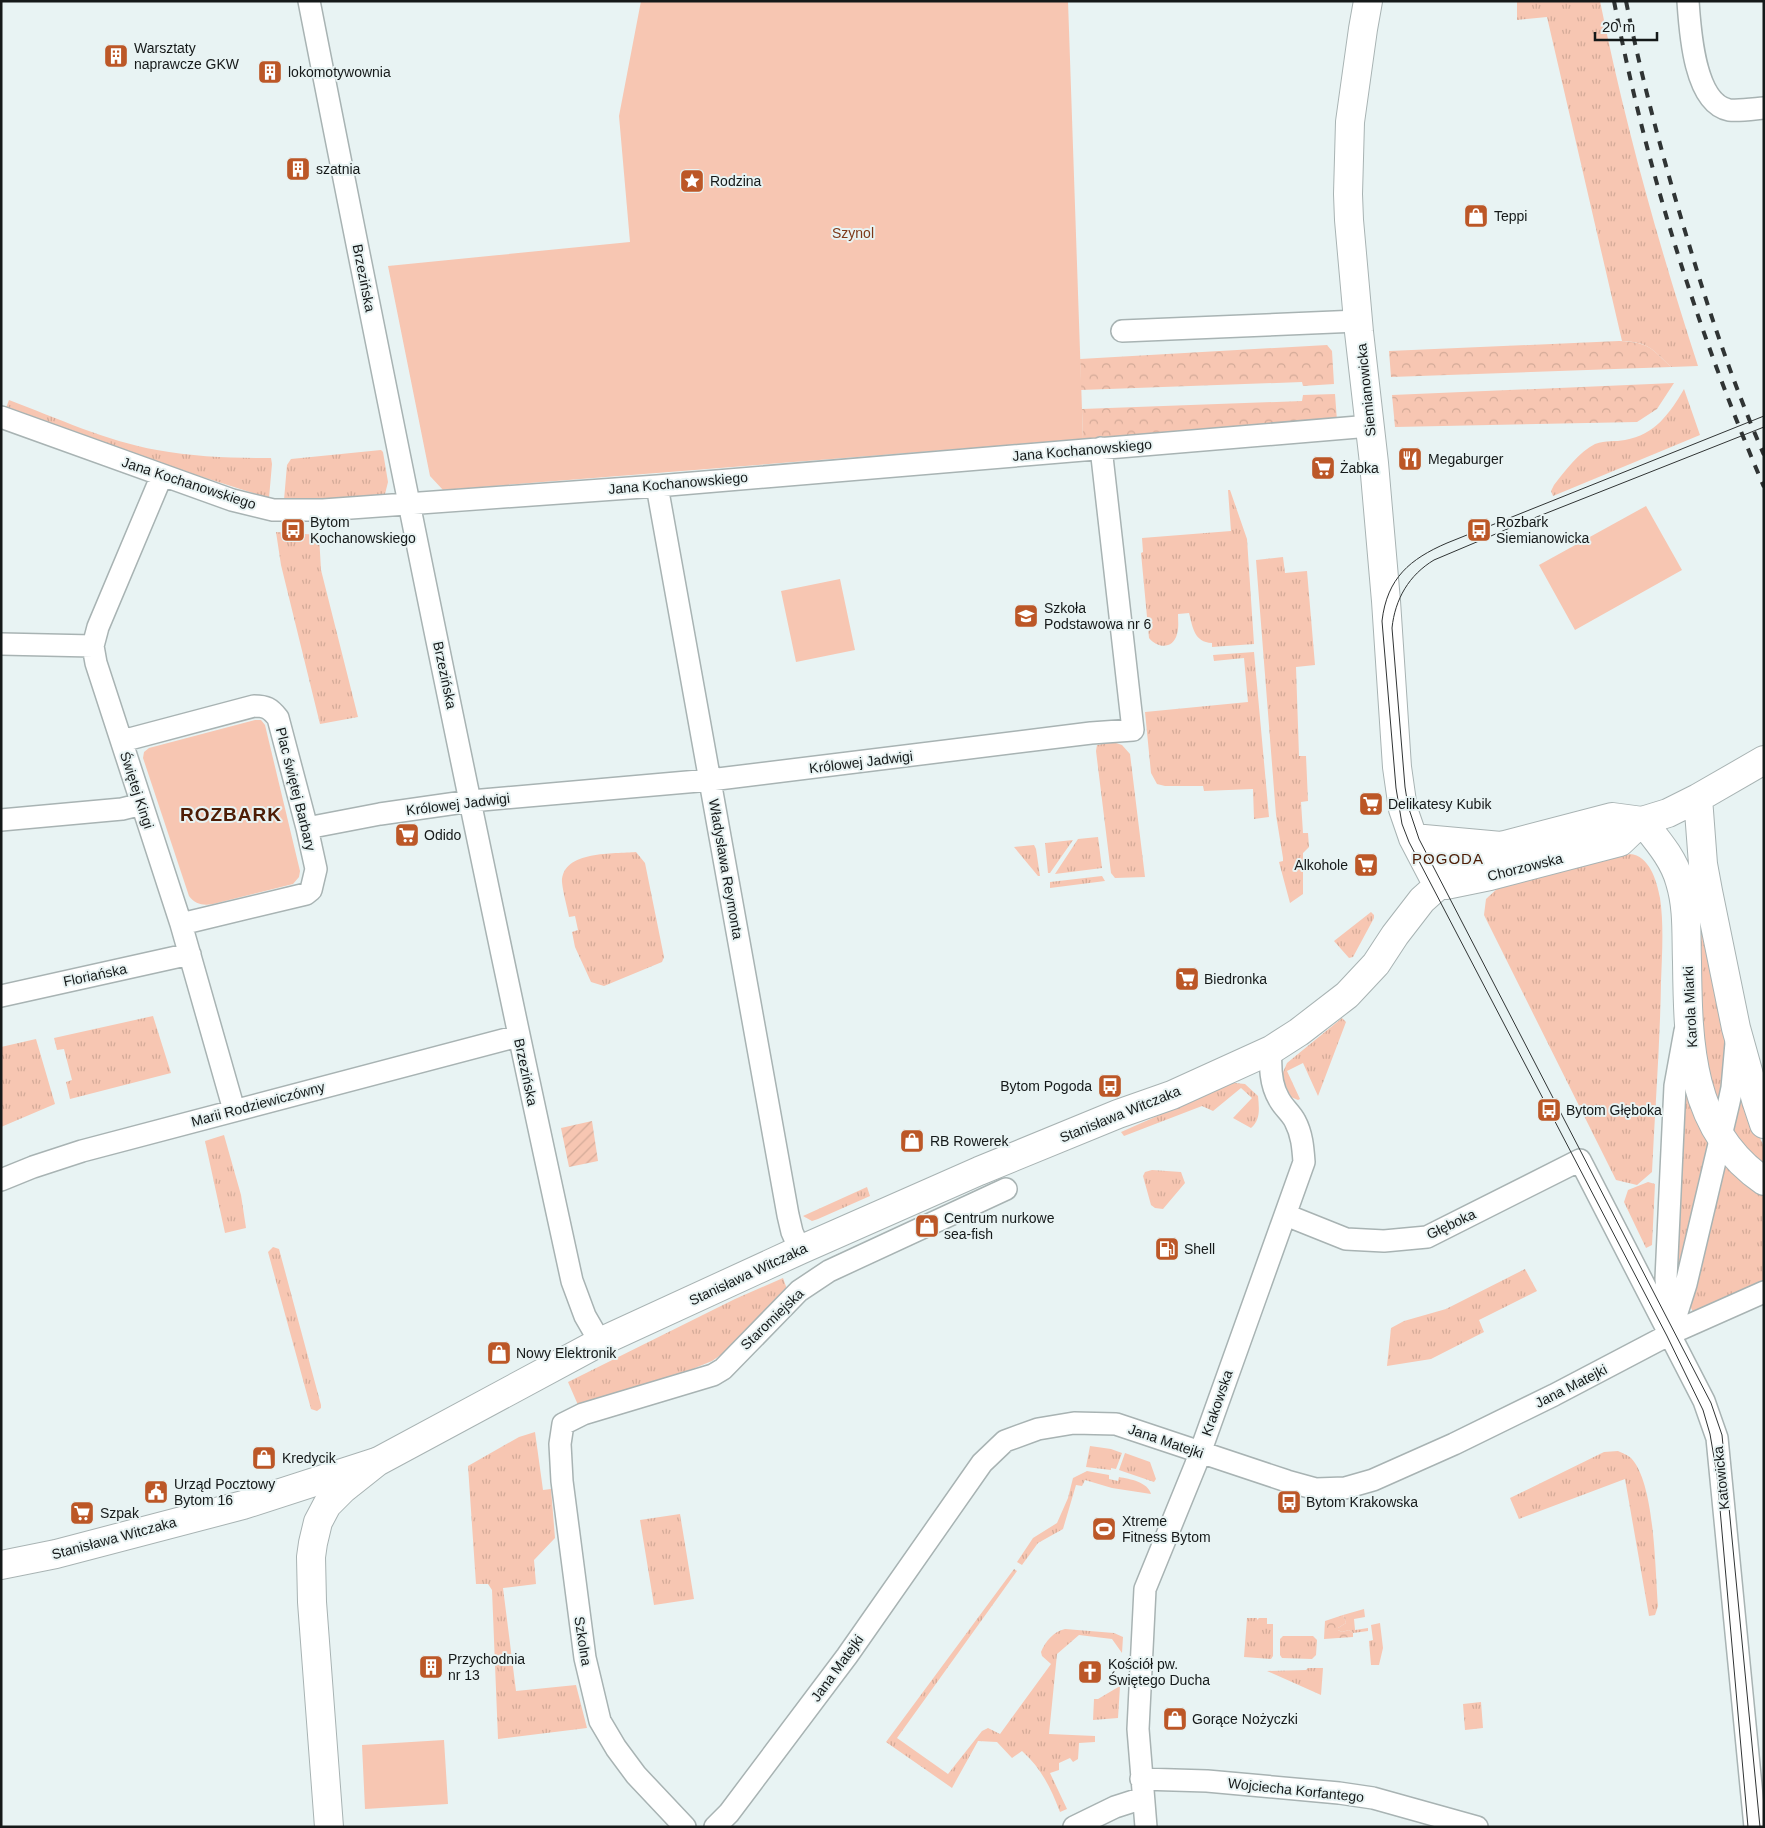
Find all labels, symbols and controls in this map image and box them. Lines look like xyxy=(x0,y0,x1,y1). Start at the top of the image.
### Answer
scale bar xyxy=(1595,10,1658,42)
text: 20 m xyxy=(1602,18,1635,35)
place label: Warsztaty naprawcze GKW xyxy=(134,40,240,72)
building icon: Warsztaty naprawcze GKW xyxy=(103,43,129,69)
building icon: lokomotywownia xyxy=(257,59,283,85)
place label: lokomotywownia xyxy=(288,64,391,80)
building icon: szatnia xyxy=(285,156,311,182)
place label: szatnia xyxy=(316,161,361,177)
place icon: Rodzina xyxy=(679,168,705,194)
place label: Rodzina xyxy=(710,173,762,189)
shop icon: Teppi xyxy=(1463,203,1489,229)
place label: Teppi xyxy=(1494,208,1527,224)
park label: Szynol xyxy=(832,225,874,241)
street label: Brzezińska xyxy=(350,243,378,313)
street label: Siemianowicka xyxy=(1353,343,1379,437)
street label: Jana Kochanowskiego xyxy=(1012,436,1153,464)
restaurant icon: Megaburger xyxy=(1397,446,1423,472)
place label: Megaburger xyxy=(1428,451,1504,467)
street label: Jana Kochanowskiego xyxy=(120,454,258,512)
supermarket icon: Żabka xyxy=(1310,455,1336,481)
place label: Żabka xyxy=(1340,459,1379,476)
street label: Jana Kochanowskiego xyxy=(608,469,749,497)
place label: Bytom Kochanowskiego xyxy=(310,514,416,546)
place label: Rozbark Siemianowicka xyxy=(1496,514,1590,546)
bus stop icon: Bytom Kochanowskiego xyxy=(280,517,306,543)
bus stop icon: Rozbark Siemianowicka xyxy=(1466,517,1492,543)
place label: Szkoła Podstawowa nr 6 xyxy=(1044,600,1152,632)
school or university icon: Szkoła Podstawowa nr 6 xyxy=(1013,603,1039,629)
street label: Brzezińska xyxy=(430,640,460,710)
street label: Plac świętej Barbary xyxy=(273,726,319,852)
street label: Królowej Jadwigi xyxy=(808,748,914,776)
street label: Świętej Kingi xyxy=(117,749,158,831)
street label: Królowej Jadwigi xyxy=(405,790,511,818)
supermarket icon: Delikatesy Kubik xyxy=(1358,791,1384,817)
place label: Delikatesy Kubik xyxy=(1388,796,1492,812)
street label: Władysława Reymonta xyxy=(706,797,746,941)
district label: ROZBARK xyxy=(180,804,282,825)
supermarket icon: Odido xyxy=(394,822,420,848)
place label: Odido xyxy=(424,827,462,843)
district label: POGODA xyxy=(1412,850,1484,867)
street label: Chorzowska xyxy=(1486,850,1565,884)
supermarket icon: Alkohole xyxy=(1353,852,1379,878)
place label: Alkohole xyxy=(1294,857,1348,873)
street label: Floriańska xyxy=(62,960,128,990)
supermarket icon: Biedronka xyxy=(1174,966,1200,992)
street label: Karola Miarki xyxy=(1680,966,1700,1048)
place label: Biedronka xyxy=(1204,971,1267,987)
street label: Brzezińska xyxy=(511,1037,541,1107)
bus stop icon: Bytom Pogoda xyxy=(1097,1073,1123,1099)
street label: Marii Rodziewiczówny xyxy=(189,1078,327,1130)
place label: Bytom Pogoda xyxy=(1000,1078,1092,1094)
street label: Stanisława Witczaka xyxy=(1057,1082,1183,1145)
bus stop icon: Bytom Głęboka xyxy=(1536,1097,1562,1123)
place label: Bytom Głęboka xyxy=(1566,1102,1662,1118)
shop icon: RB Rowerek xyxy=(899,1128,925,1154)
place label: RB Rowerek xyxy=(930,1133,1010,1149)
street label: Głęboka xyxy=(1424,1206,1478,1242)
place label: Centrum nurkowe sea-fish xyxy=(944,1210,1055,1242)
shop icon: Centrum nurkowe sea-fish xyxy=(914,1213,940,1239)
fuel station icon: Shell xyxy=(1154,1236,1180,1262)
street label: Stanisława Witczaka xyxy=(686,1240,810,1308)
place label: Shell xyxy=(1184,1241,1215,1257)
street label: Staromiejska xyxy=(737,1285,807,1353)
shop icon: Nowy Elektronik xyxy=(486,1340,512,1366)
place label: Nowy Elektronik xyxy=(516,1345,617,1361)
street label: Jana Matejki xyxy=(1532,1361,1610,1411)
street label: Krakowska xyxy=(1198,1368,1236,1438)
street label: Jana Matejki xyxy=(1126,1421,1206,1461)
shop icon: Kredycik xyxy=(251,1445,277,1471)
street label: Katowicka xyxy=(1710,1445,1732,1511)
place label: Kredycik xyxy=(282,1450,337,1466)
place label: Urząd Pocztowy Bytom 16 xyxy=(174,1476,275,1508)
public building icon: Urząd Pocztowy Bytom 16 xyxy=(143,1479,169,1505)
bus stop icon: Bytom Krakowska xyxy=(1276,1489,1302,1515)
place label: Bytom Krakowska xyxy=(1306,1494,1418,1510)
supermarket icon: Szpak xyxy=(69,1500,95,1526)
place label: Szpak xyxy=(100,1505,140,1521)
place label: Xtreme Fitness Bytom xyxy=(1122,1513,1211,1545)
street label: Stanisława Witczaka xyxy=(50,1514,178,1562)
sports icon: Xtreme Fitness Bytom xyxy=(1091,1516,1117,1542)
street label: Szkolna xyxy=(571,1615,595,1667)
street label: Jana Matejki xyxy=(807,1632,867,1704)
place label: Przychodnia nr 13 xyxy=(448,1651,525,1683)
building icon: Przychodnia nr 13 xyxy=(418,1654,444,1680)
place label: Kościół pw. Świętego Ducha xyxy=(1108,1656,1210,1688)
church icon: Kościół pw. Świętego Ducha xyxy=(1077,1659,1103,1685)
shop icon: Gorące Nożyczki xyxy=(1162,1706,1188,1732)
place label: Gorące Nożyczki xyxy=(1192,1711,1298,1727)
street label: Wojciecha Korfantego xyxy=(1227,1775,1365,1805)

